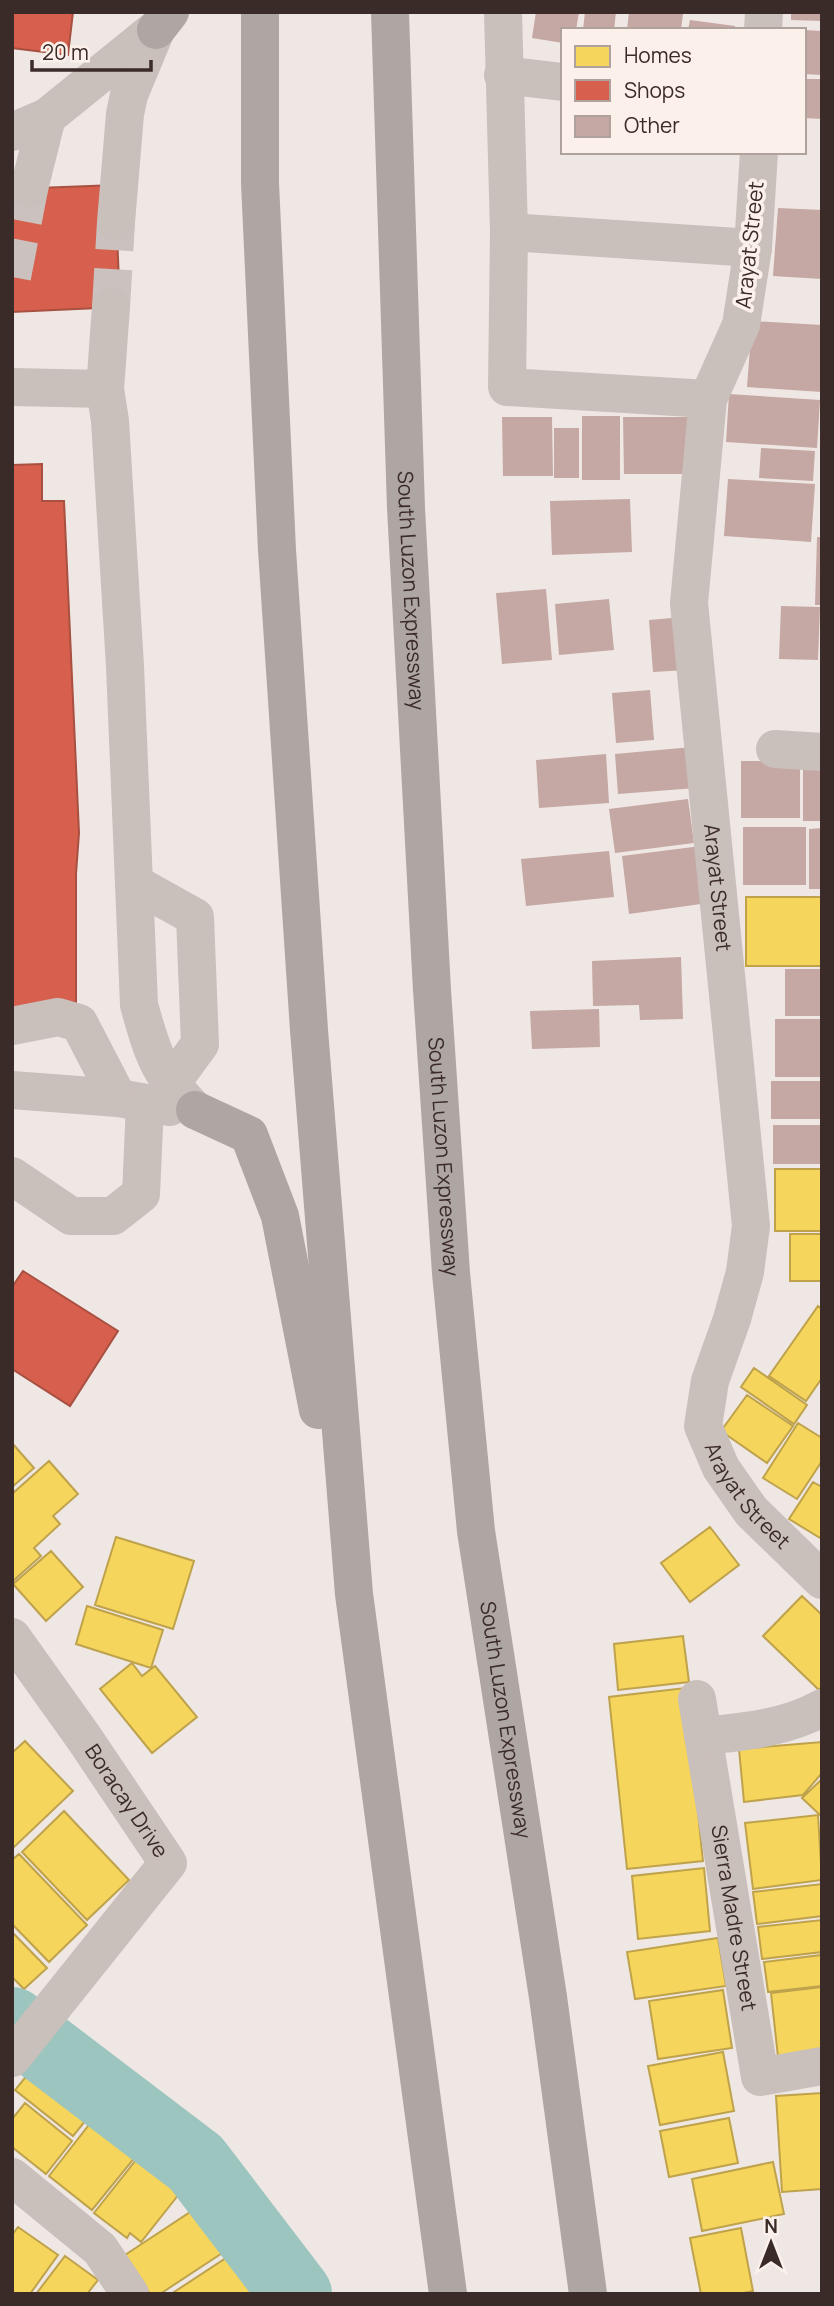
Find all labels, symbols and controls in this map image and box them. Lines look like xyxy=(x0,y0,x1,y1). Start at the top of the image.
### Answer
scale bar xyxy=(32,28,150,72)
legend xyxy=(561,28,806,154)
text: 20 m xyxy=(42,38,89,66)
text: Homes xyxy=(624,41,692,69)
text: Shops xyxy=(624,76,685,104)
text: Other xyxy=(624,111,680,139)
street label: Arayat Street xyxy=(728,180,770,310)
street label: South Luzon Expressway xyxy=(392,470,432,711)
street label: Arayat Street xyxy=(698,822,739,953)
street label: South Luzon Expressway xyxy=(422,1036,466,1277)
street label: Arayat Street xyxy=(699,1438,797,1555)
street label: South Luzon Expressway xyxy=(474,1599,538,1841)
street label: Boracay Drive xyxy=(79,1738,175,1863)
street label: Sierra Madre Street xyxy=(705,1823,764,2013)
north arrow xyxy=(736,2208,806,2278)
text: N xyxy=(764,2213,778,2239)

